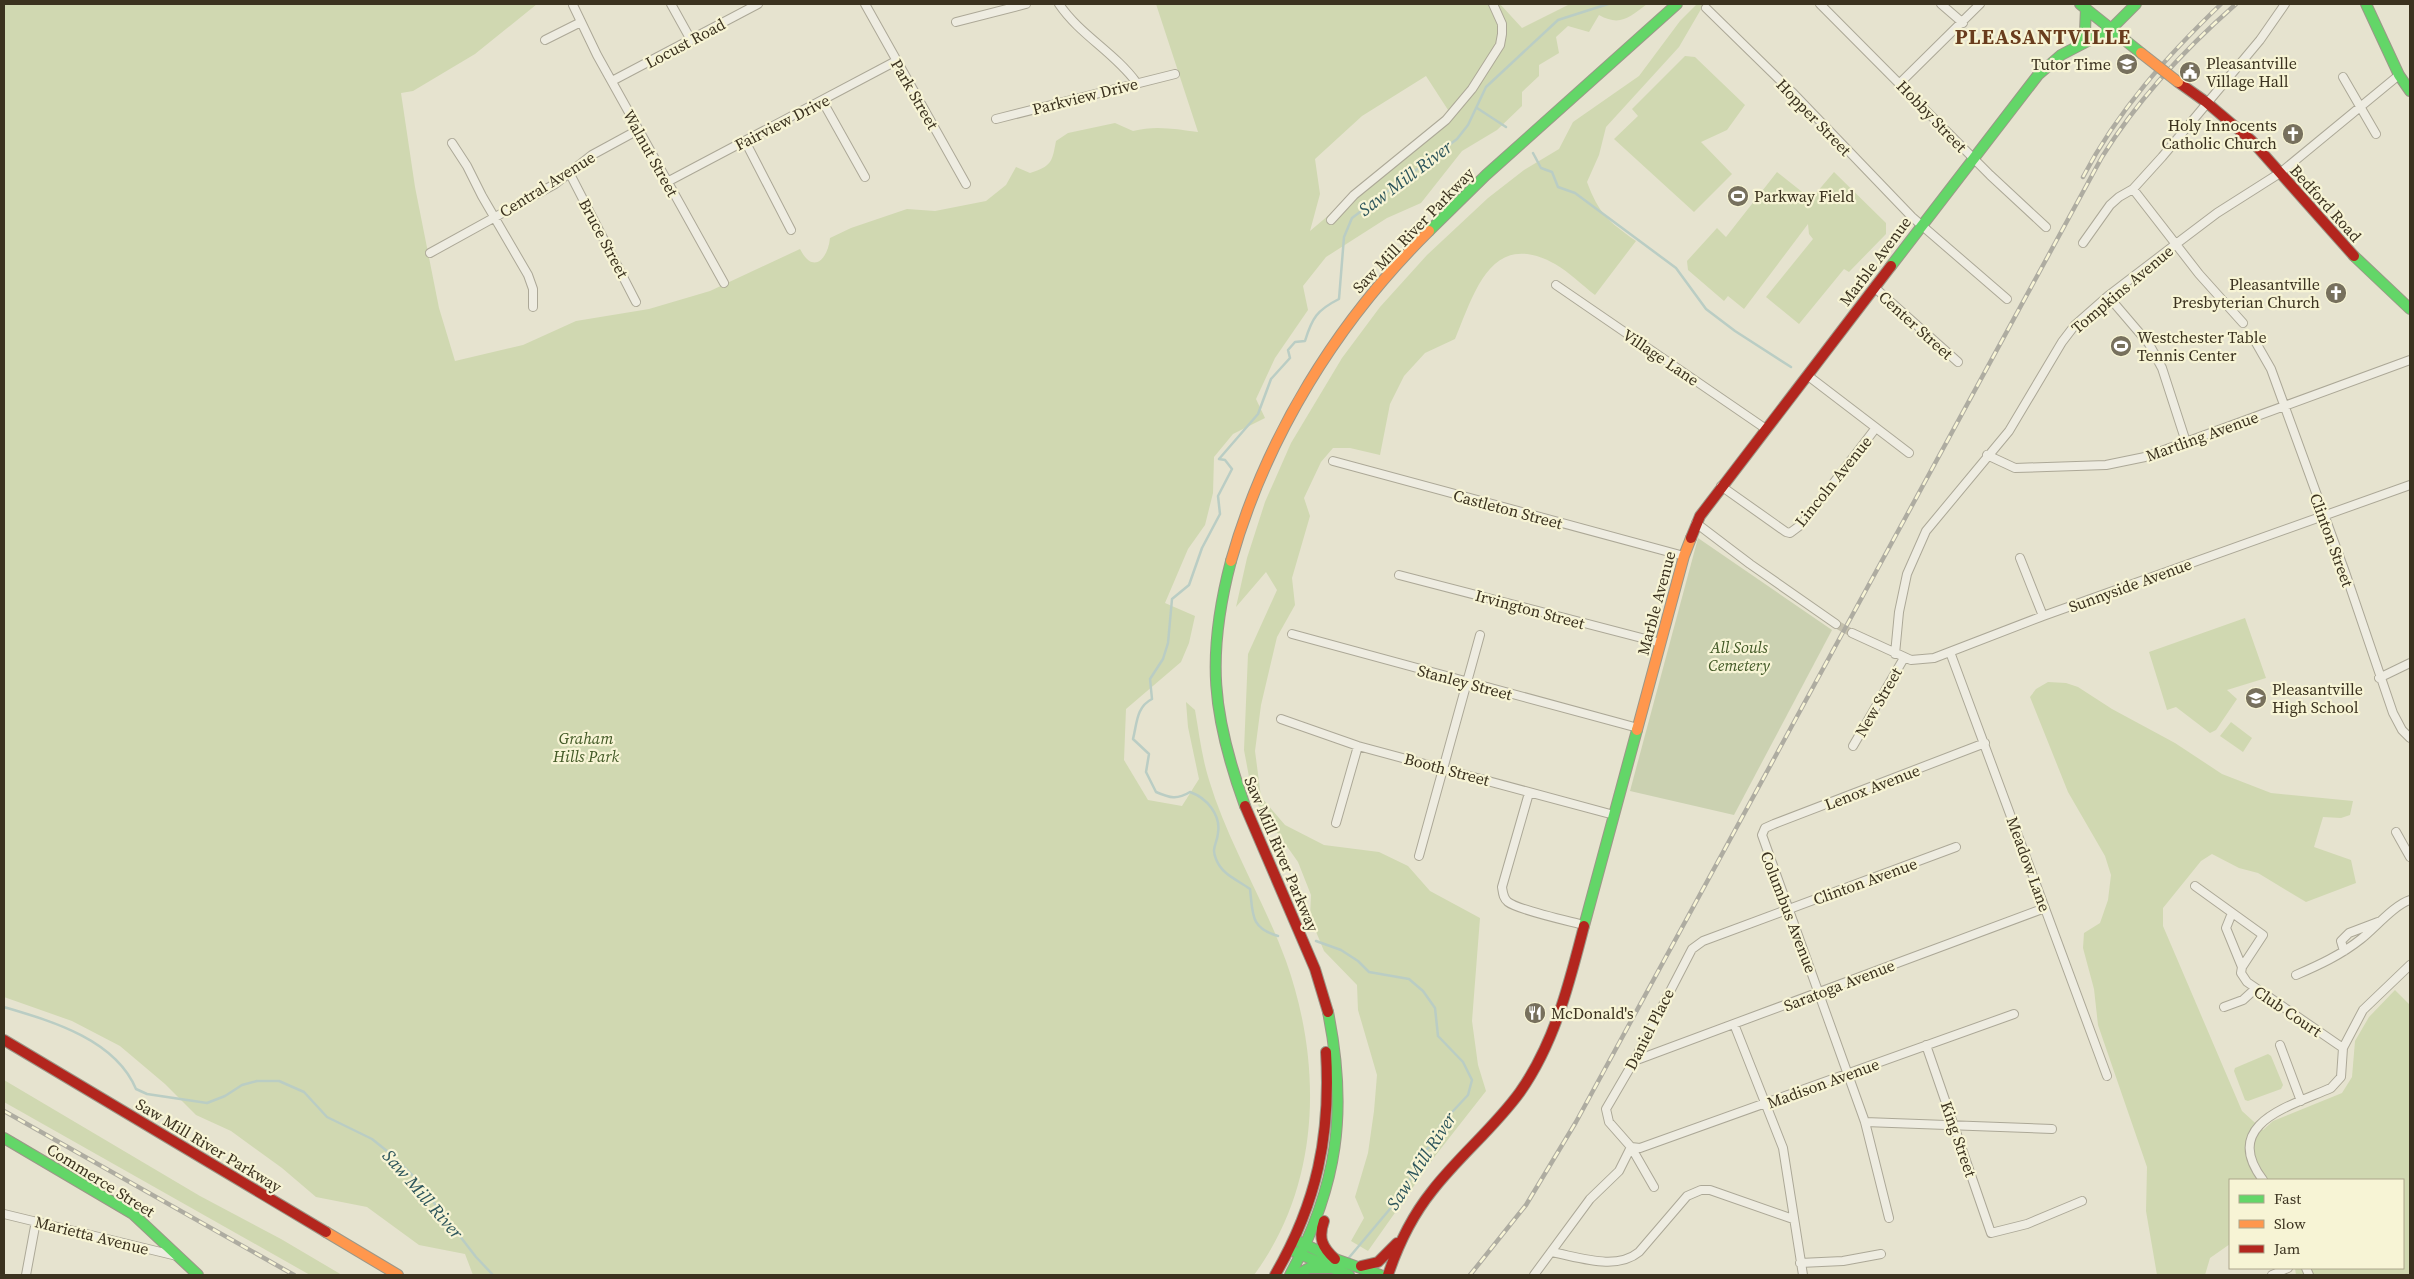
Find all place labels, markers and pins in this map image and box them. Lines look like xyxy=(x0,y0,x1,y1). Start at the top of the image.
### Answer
school or university icon: Tutor Time xyxy=(2115,52,2139,76)
place label: Pleasantville Village Hall xyxy=(2206,52,2297,92)
place label: Tutor Time xyxy=(2031,53,2111,75)
public building icon: Pleasantville Village Hall xyxy=(2178,60,2202,84)
place label: Holy Innocents Catholic Church xyxy=(2161,114,2277,154)
church icon: Holy Innocents Catholic Church xyxy=(2281,122,2305,146)
sports icon: Parkway Field xyxy=(1726,184,1750,208)
place label: Parkway Field xyxy=(1754,185,1854,207)
place label: Pleasantville Presbyterian Church xyxy=(2173,273,2320,313)
church icon: Pleasantville Presbyterian Church xyxy=(2324,281,2348,305)
place label: Westchester Table Tennis Center xyxy=(2137,326,2267,366)
sports icon: Westchester Table Tennis Center xyxy=(2109,334,2133,358)
place label: Pleasantville High School xyxy=(2272,678,2363,718)
school or university icon: Pleasantville High School xyxy=(2244,686,2268,710)
restaurant icon: McDonald's xyxy=(1523,1001,1547,1025)
place label: McDonald's xyxy=(1551,1002,1634,1024)

